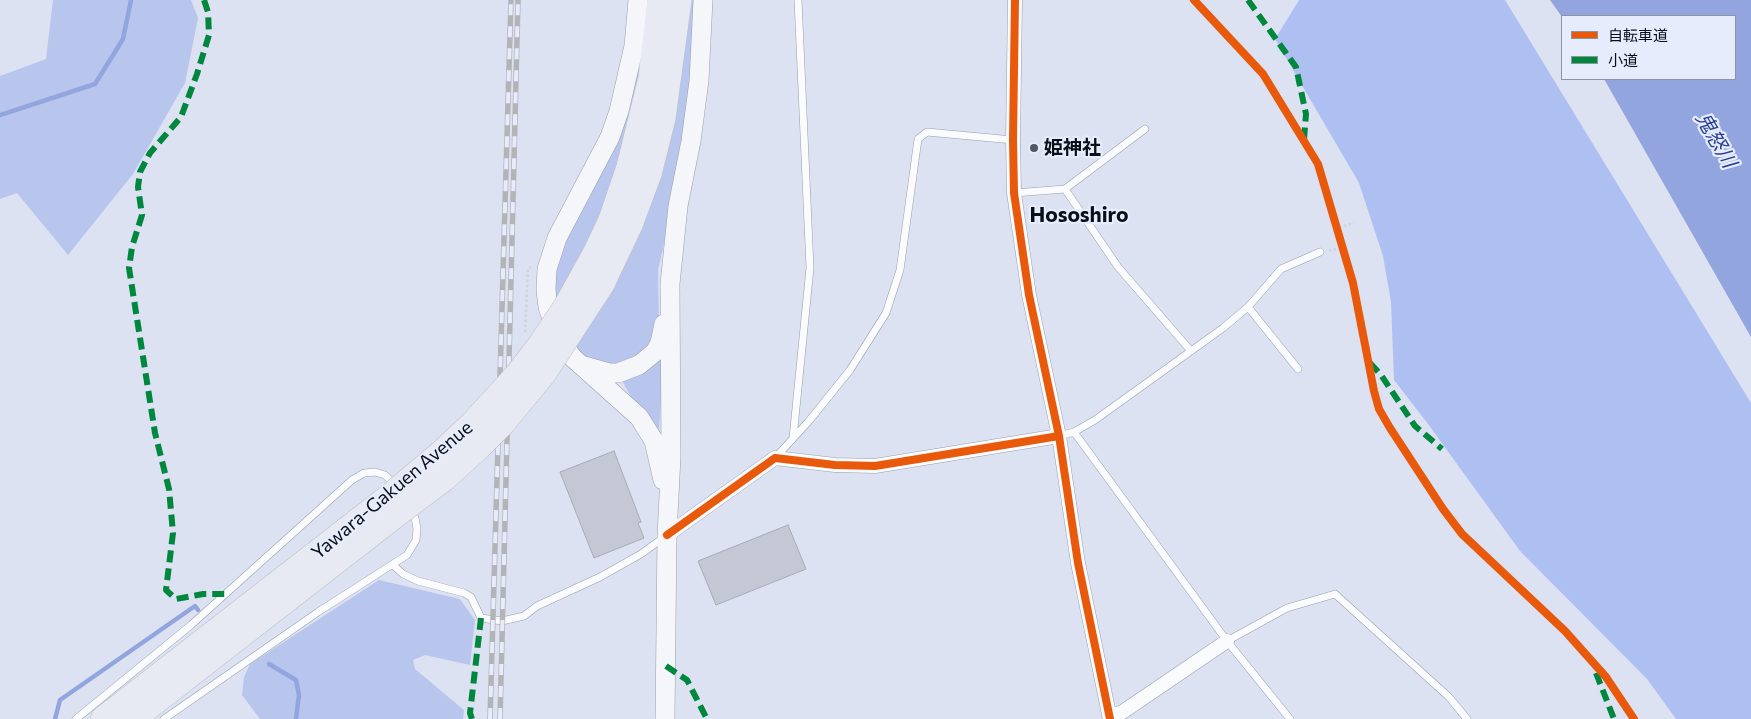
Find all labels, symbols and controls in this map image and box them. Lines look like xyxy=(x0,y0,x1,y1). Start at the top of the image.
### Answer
legend xyxy=(1561,15,1736,80)
text: 自転車道 xyxy=(1608,26,1668,44)
text: 小道 xyxy=(1608,51,1638,69)
water label: 鬼怒川 xyxy=(1691,108,1741,172)
place label: 姫神社 xyxy=(1044,137,1101,159)
marker: 姫神社 xyxy=(1028,142,1040,154)
district label: Hososhiro xyxy=(1030,202,1128,228)
street label: Yawara-Gakuen Avenue xyxy=(307,416,477,564)

